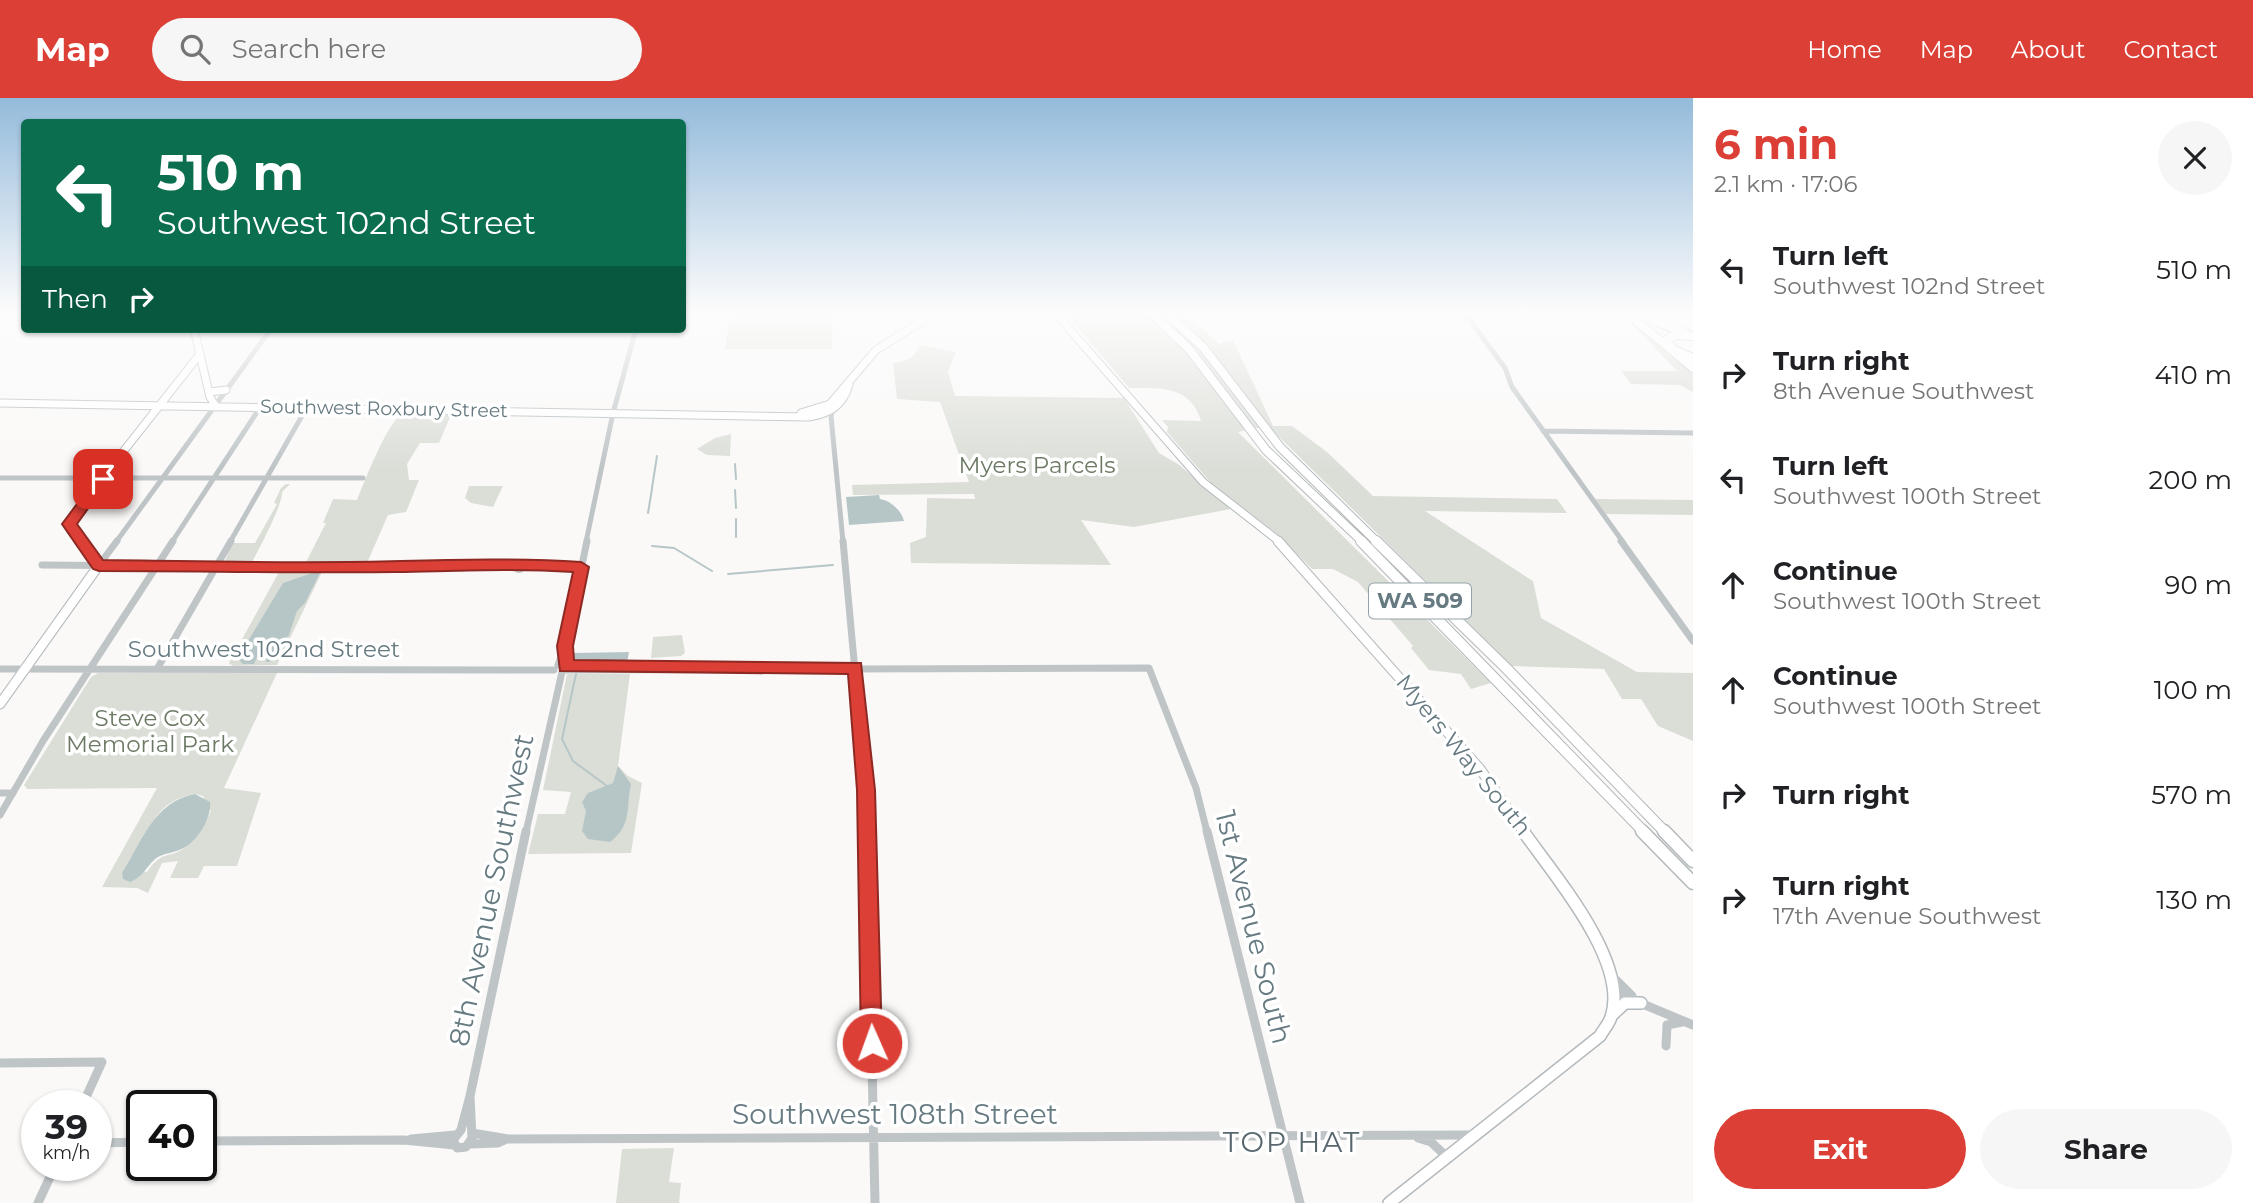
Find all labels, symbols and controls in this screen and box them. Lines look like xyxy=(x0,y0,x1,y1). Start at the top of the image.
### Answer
search box xyxy=(152,18,642,81)
text: Map xyxy=(35,29,110,69)
icon: search xyxy=(176,30,214,68)
text: Search here xyxy=(232,33,386,65)
text: Home xyxy=(1807,35,1882,64)
text: Map xyxy=(1920,35,1973,64)
text: About xyxy=(2011,35,2085,64)
text: Contact xyxy=(2123,35,2218,64)
text: 6 min xyxy=(1714,118,1838,170)
button: close xyxy=(2158,121,2232,195)
text: 510 m xyxy=(157,143,304,202)
icon: left xyxy=(42,147,133,238)
text: 2.1 km · 17:06 xyxy=(1714,170,1858,198)
text: Southwest 102nd Street xyxy=(157,203,536,242)
text: Turn left xyxy=(1773,240,1889,272)
icon: left xyxy=(1714,251,1752,289)
text: 510 m xyxy=(2156,254,2232,286)
text: Southwest 102nd Street xyxy=(1773,272,2045,300)
icon: right xyxy=(122,280,160,318)
text: Then xyxy=(42,283,108,315)
text: Turn right xyxy=(1773,345,1909,377)
icon: right xyxy=(1714,356,1752,394)
text: 410 m xyxy=(2154,359,2232,391)
text: 8th Avenue Southwest xyxy=(1773,377,2034,405)
street label: Southwest Roxbury Street xyxy=(260,395,508,422)
pin xyxy=(73,449,133,509)
text: Turn left xyxy=(1773,450,1889,482)
park label: Myers Parcels xyxy=(958,451,1116,479)
icon: arrive xyxy=(84,460,122,498)
icon: left xyxy=(1714,461,1752,499)
text: 200 m xyxy=(2148,464,2232,496)
text: Southwest 100th Street xyxy=(1773,482,2041,510)
text: Continue xyxy=(1773,555,1898,587)
icon: ahead xyxy=(1714,566,1752,604)
text: 90 m xyxy=(2165,569,2232,601)
road number: WA 509 xyxy=(1369,584,1471,618)
text: Southwest 100th Street xyxy=(1773,587,2041,615)
street label: Southwest 102nd Street xyxy=(128,635,400,663)
text: Continue xyxy=(1773,660,1898,692)
street label: Myers Way South xyxy=(1390,669,1538,841)
icon: ahead xyxy=(1714,671,1752,709)
text: 100 m xyxy=(2154,674,2232,706)
text: Southwest 100th Street xyxy=(1773,692,2041,720)
park label: Steve Cox Memorial Park xyxy=(66,704,234,758)
street label: 8th Avenue Southwest xyxy=(441,731,541,1049)
icon: right xyxy=(1714,776,1752,814)
text: Turn right xyxy=(1773,779,1909,811)
text: 570 m xyxy=(2151,779,2232,811)
street label: 1st Avenue South xyxy=(1209,807,1299,1047)
text: Turn right xyxy=(1773,870,1909,902)
icon: right xyxy=(1714,881,1752,919)
text: 130 m xyxy=(2156,884,2232,916)
text: 17th Avenue Southwest xyxy=(1773,902,2041,930)
position arrow xyxy=(835,1006,909,1080)
speed limit sign: 40 xyxy=(126,1090,217,1181)
street label: Southwest 108th Street xyxy=(732,1097,1058,1131)
text: 39 xyxy=(45,1105,88,1148)
button: Exit xyxy=(1714,1109,1966,1189)
button: Share xyxy=(1980,1109,2232,1189)
district label: TOP HAT xyxy=(1223,1125,1361,1159)
text: km/h xyxy=(42,1142,91,1164)

